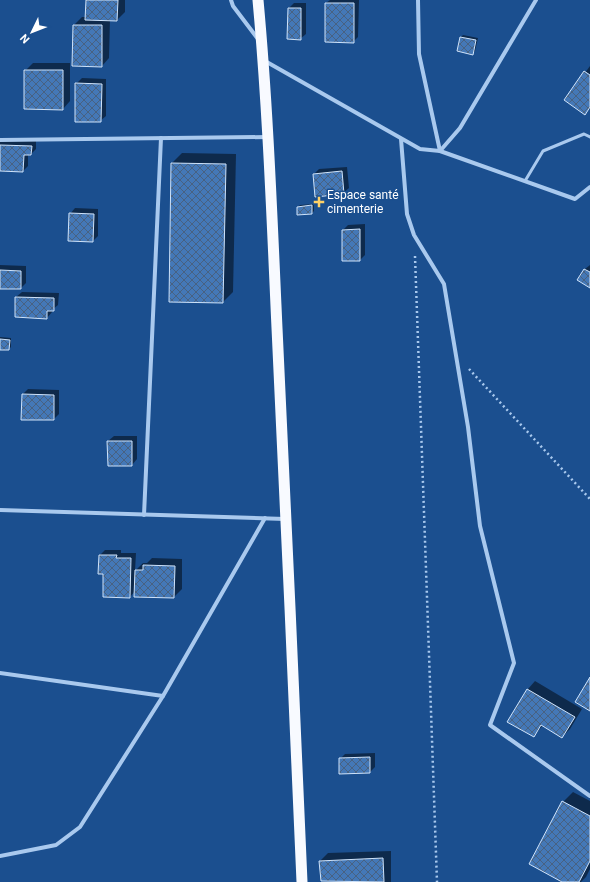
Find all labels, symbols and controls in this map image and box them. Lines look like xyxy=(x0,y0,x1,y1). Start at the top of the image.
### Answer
north arrow xyxy=(12,12,52,52)
text: N xyxy=(17,31,32,46)
place label: Espace santé cimenterie xyxy=(327,188,399,216)
marker: Espace santé cimenterie xyxy=(314,197,324,207)

